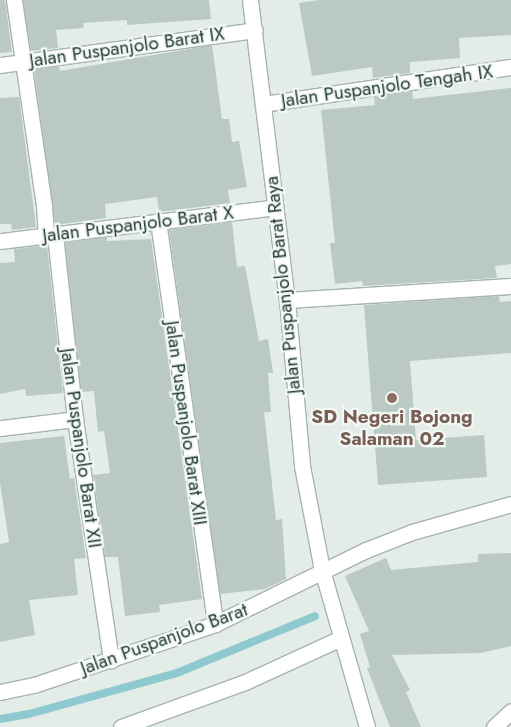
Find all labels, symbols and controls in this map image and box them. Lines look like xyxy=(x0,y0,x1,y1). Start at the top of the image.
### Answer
street label: Jalan Puspanjolo Barat IX xyxy=(28,22,226,72)
street label: Jalan Puspanjolo Tengah IX xyxy=(280,60,494,112)
street label: Jalan Puspanjolo Barat Raya xyxy=(260,175,306,395)
street label: Jalan Puspanjolo Barat X xyxy=(41,201,235,247)
street label: Jalan Puspanjolo Barat XIII xyxy=(160,319,212,527)
street label: Jalan Puspanjolo Barat XII xyxy=(56,347,106,549)
marker: SD Negeri Bojong Salaman 02 xyxy=(386,392,398,404)
place label: SD Negeri Bojong Salaman 02 xyxy=(311,406,473,450)
street label: Jalan Puspanjolo Barat xyxy=(77,598,251,680)

